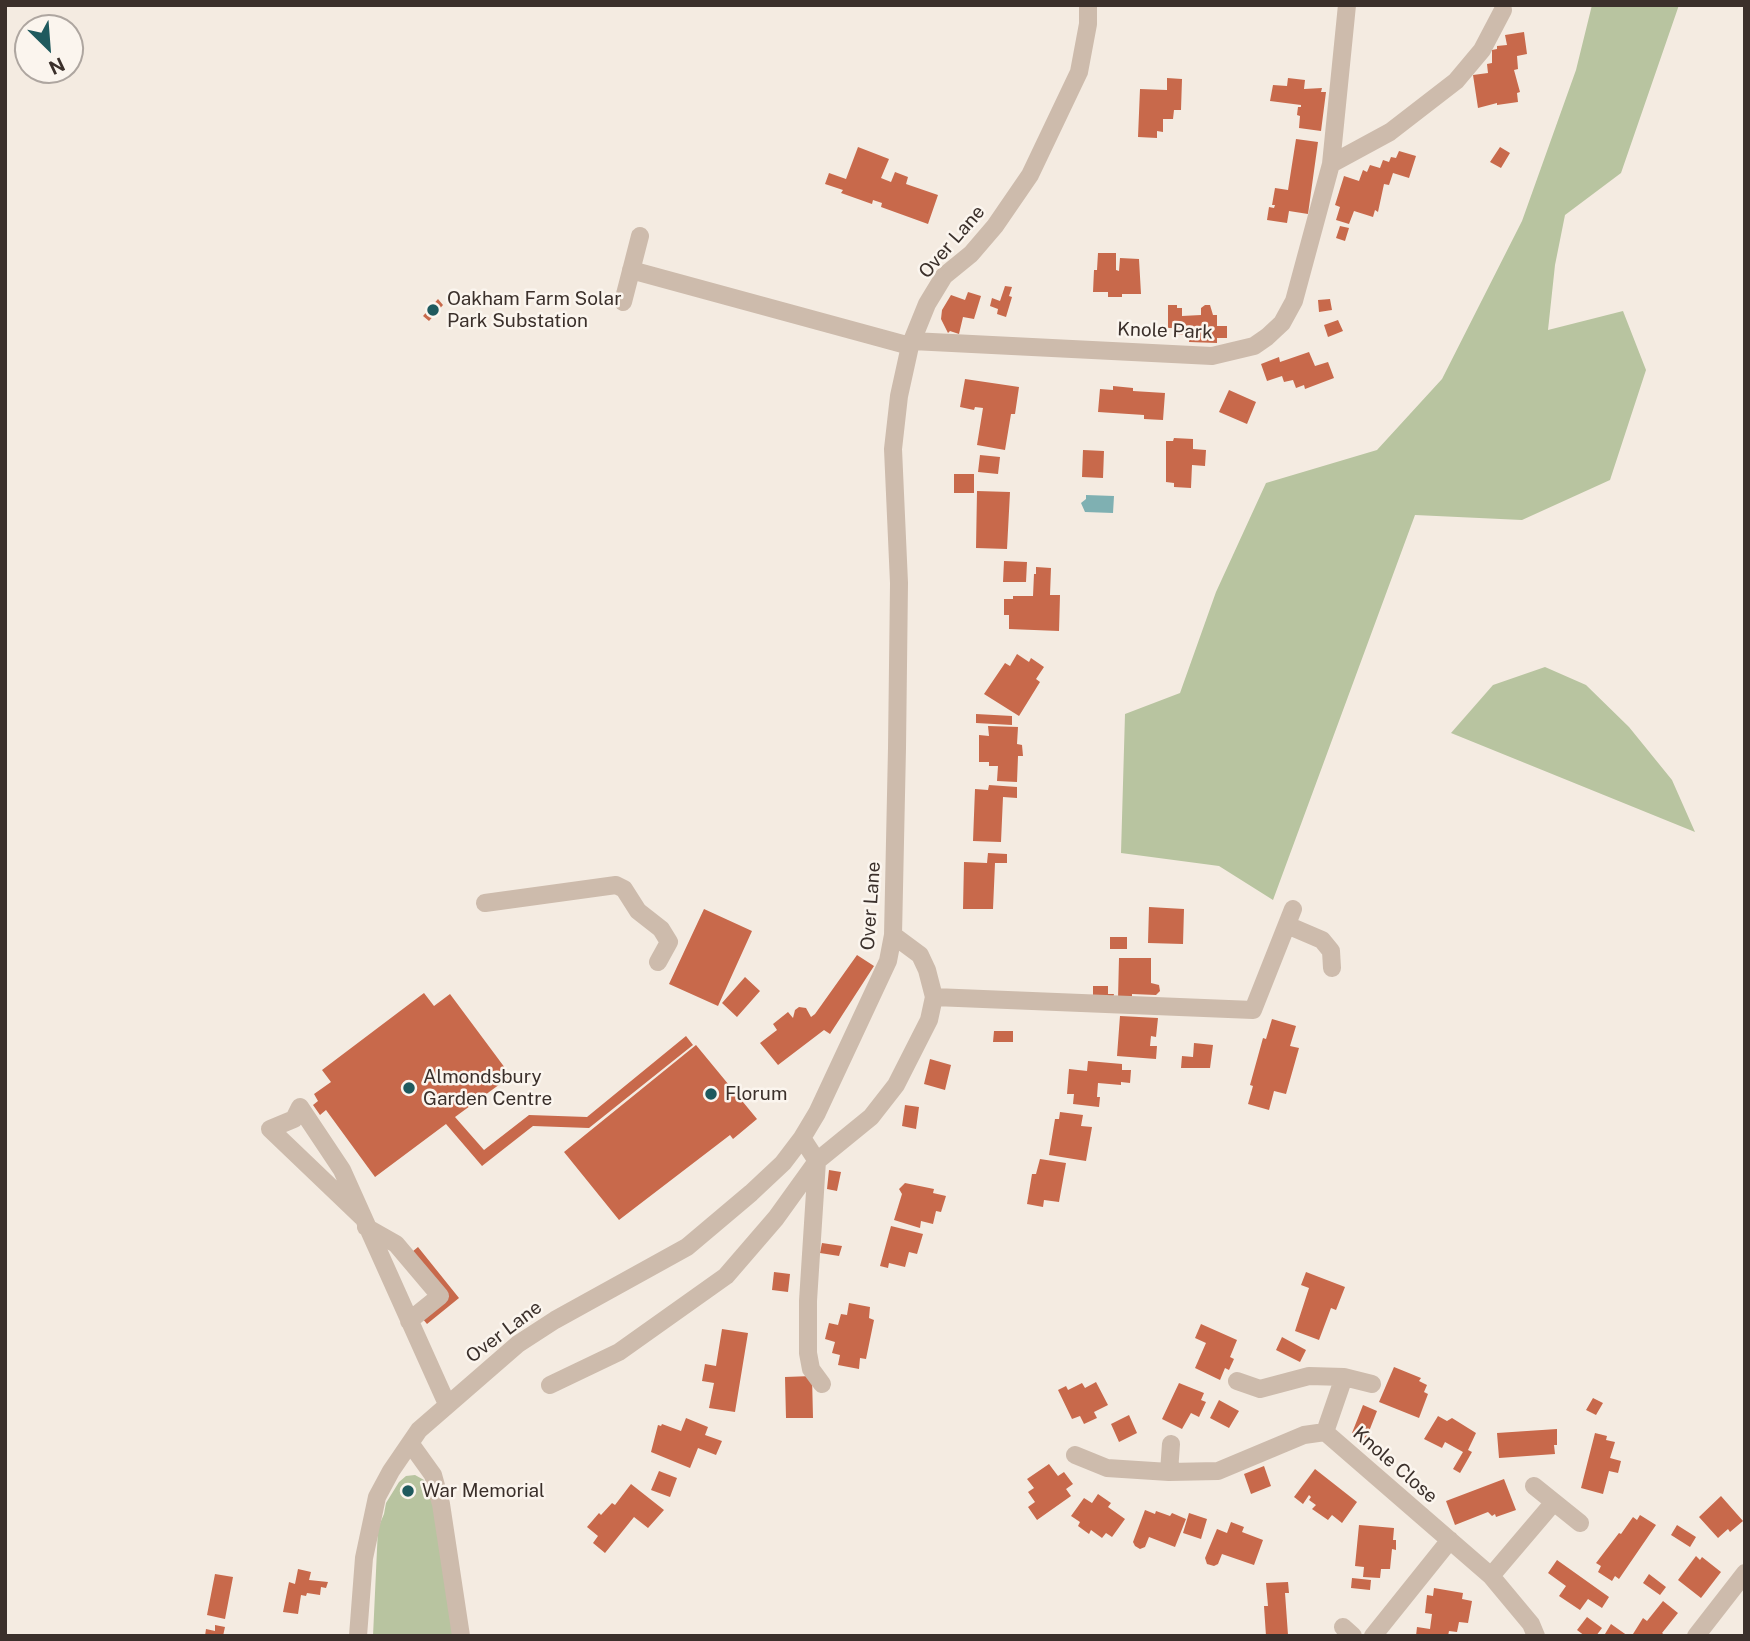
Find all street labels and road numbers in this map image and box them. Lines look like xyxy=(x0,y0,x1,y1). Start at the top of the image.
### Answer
street label: Over Lane xyxy=(914,201,990,283)
street label: Knole Park xyxy=(1117,318,1213,344)
street label: Over Lane xyxy=(857,861,885,951)
street label: Over Lane xyxy=(462,1296,546,1368)
street label: Knole Close xyxy=(1348,1422,1442,1508)

